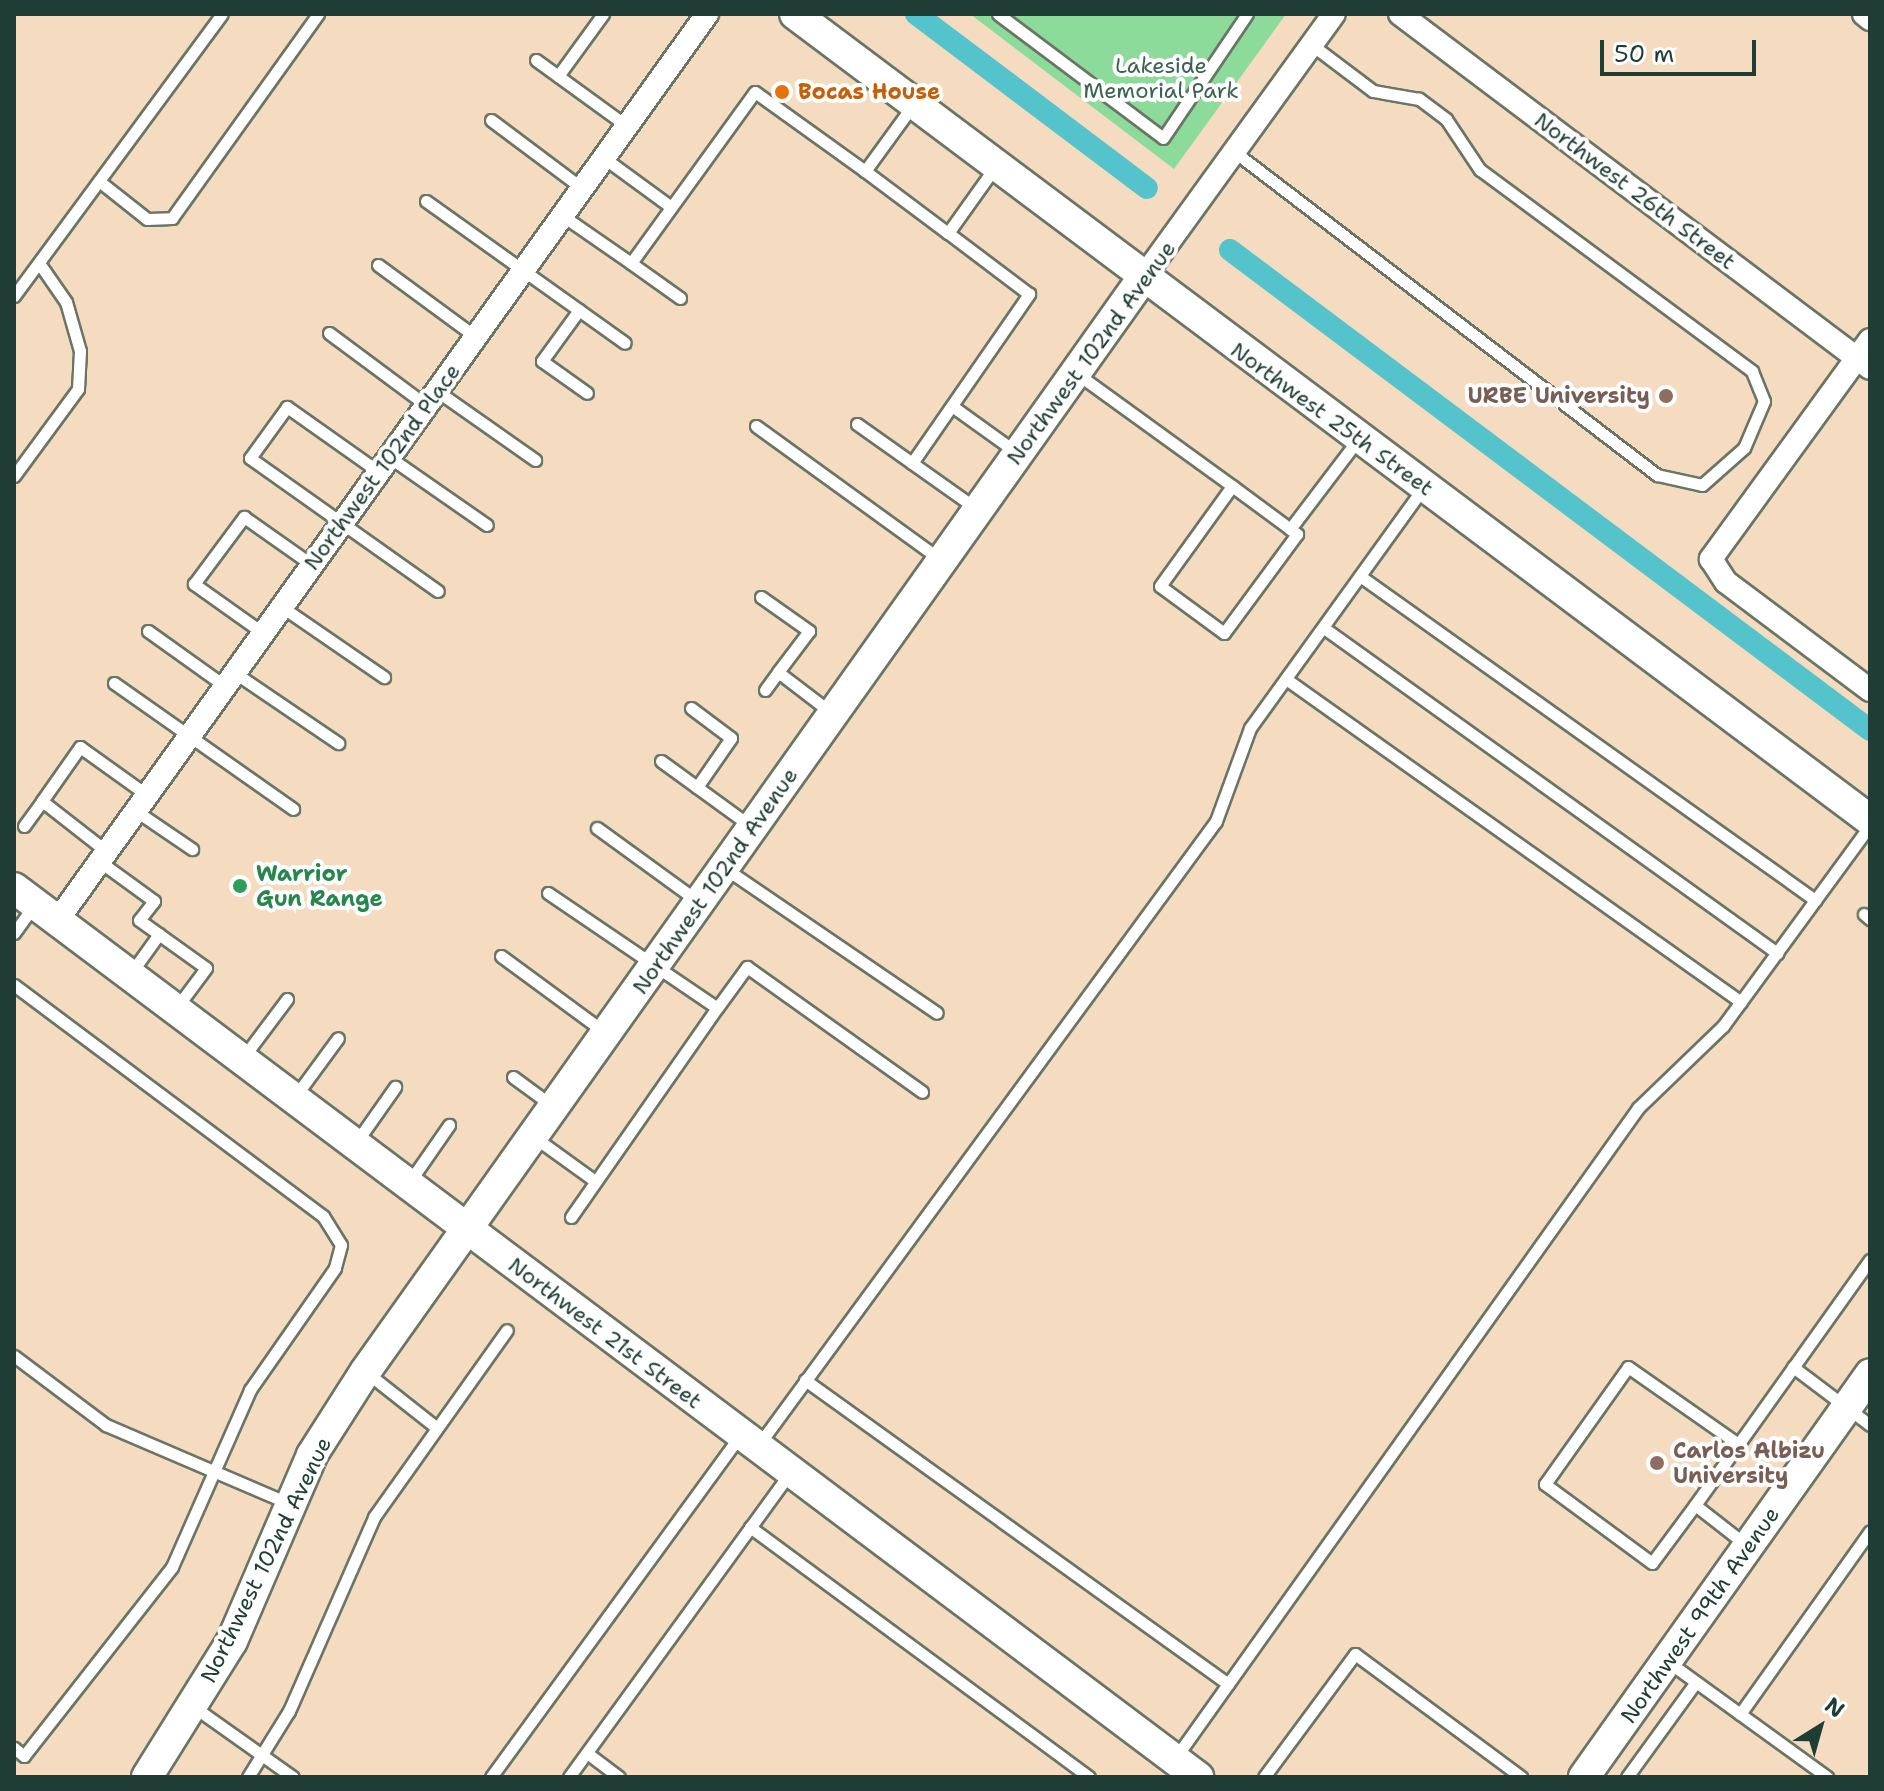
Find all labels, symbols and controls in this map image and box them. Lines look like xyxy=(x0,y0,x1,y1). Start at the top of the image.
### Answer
scale bar xyxy=(1604,24,1760,74)
text: 50 m xyxy=(1614,38,1674,70)
park label: Lakeside Memorial Park xyxy=(1083,52,1239,104)
place label: Bocas House xyxy=(798,79,940,105)
marker: Bocas House xyxy=(773,83,791,101)
street label: Northwest 26th Street xyxy=(1529,107,1741,275)
street label: Northwest 102nd Avenue xyxy=(1001,236,1181,470)
street label: Northwest 25th Street xyxy=(1226,337,1438,501)
street label: Northwest 102nd Place xyxy=(298,359,466,575)
place label: URBE University xyxy=(1468,383,1650,409)
marker: URBE University xyxy=(1657,387,1675,405)
street label: Northwest 102nd Avenue xyxy=(627,763,803,999)
place label: Warrior Gun Range xyxy=(256,860,383,912)
marker: Warrior Gun Range xyxy=(231,877,249,895)
street label: Northwest 21st Street xyxy=(503,1252,707,1414)
street label: Northwest 102nd Avenue xyxy=(195,1433,337,1687)
place label: Carlos Albizu University xyxy=(1673,1437,1825,1488)
marker: Carlos Albizu University xyxy=(1648,1454,1666,1472)
street label: Northwest 99th Avenue xyxy=(1615,1502,1785,1728)
north arrow xyxy=(1780,1687,1860,1767)
text: N xyxy=(1819,1691,1850,1724)

